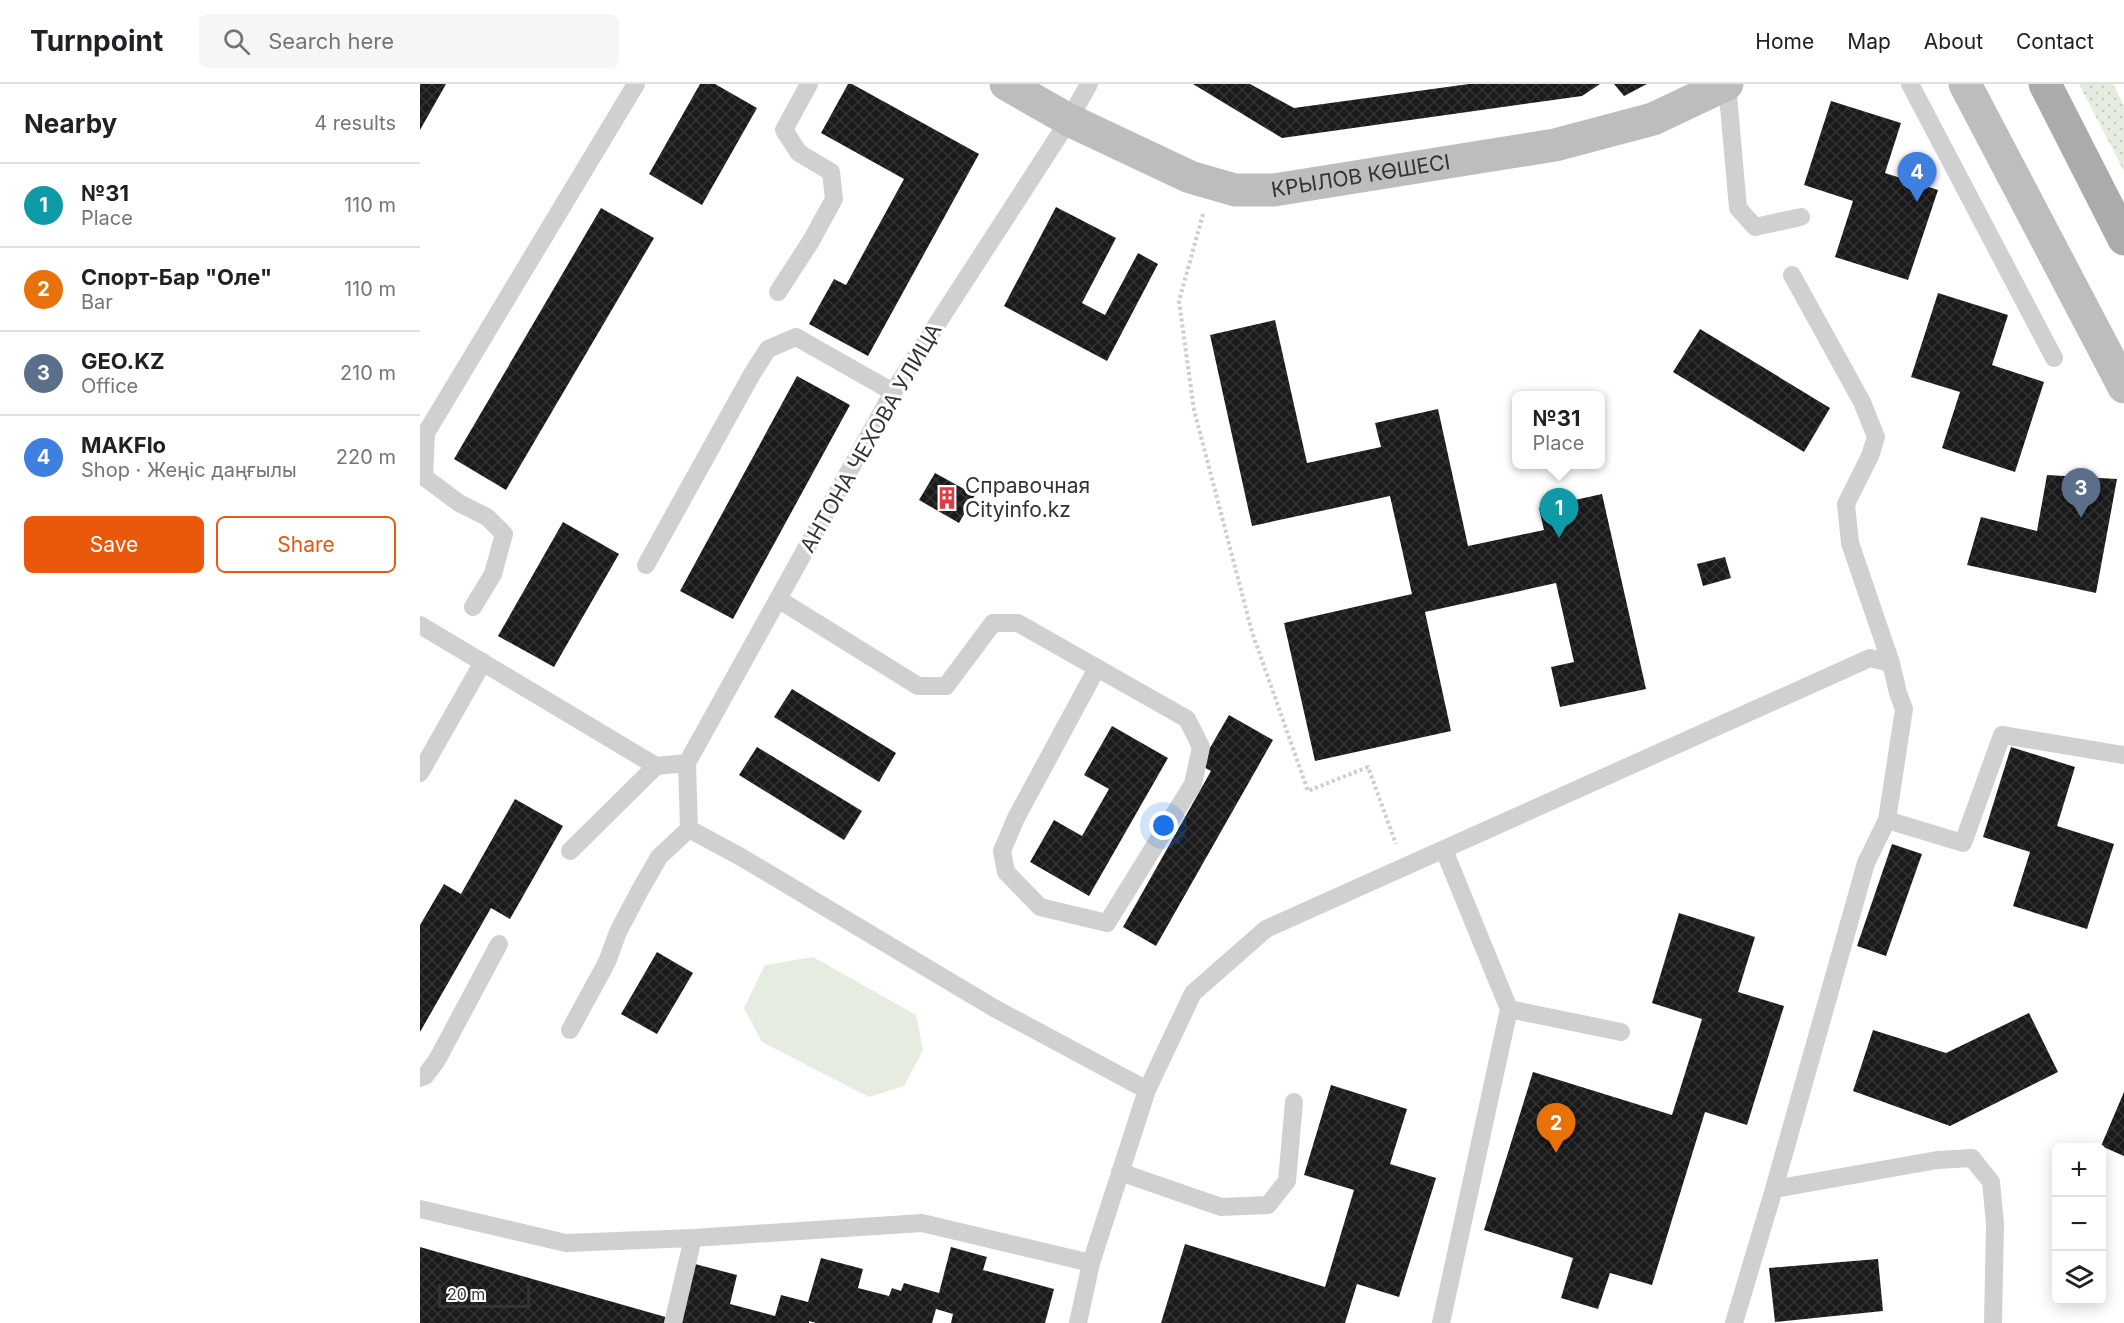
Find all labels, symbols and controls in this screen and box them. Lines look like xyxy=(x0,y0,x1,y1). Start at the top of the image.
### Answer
search box xyxy=(199,14,619,68)
text: Turnpoint xyxy=(30,24,163,58)
icon: search xyxy=(220,25,253,58)
text: Search here xyxy=(268,28,394,54)
text: Home xyxy=(1755,29,1814,54)
text: Map xyxy=(1847,29,1891,54)
text: About xyxy=(1924,29,1983,54)
text: Contact xyxy=(2016,29,2094,54)
text: Nearby xyxy=(24,108,117,139)
text: 4 results xyxy=(314,111,396,135)
street label: КРЫЛОВ КӨШЕСІ xyxy=(1269,149,1452,202)
pin: 4 xyxy=(1898,152,1936,202)
text: №31 xyxy=(81,180,129,206)
text: 1 xyxy=(39,193,48,217)
text: 110 m xyxy=(344,193,396,217)
text: Place xyxy=(81,206,133,230)
text: Спорт-Бар "Оле" xyxy=(81,264,272,290)
text: 2 xyxy=(37,277,50,301)
text: 110 m xyxy=(344,277,396,301)
text: Bar xyxy=(81,290,113,314)
street label: АНТОНА ЧЕХОВА УЛИЦА xyxy=(795,319,947,557)
text: GEO.KZ xyxy=(81,348,165,374)
text: 3 xyxy=(37,361,50,385)
text: 210 m xyxy=(340,361,396,385)
text: Office xyxy=(81,374,138,398)
popup xyxy=(1512,391,1605,469)
text: №31 xyxy=(1533,405,1580,431)
text: Place xyxy=(1533,431,1584,455)
text: MAKFlo xyxy=(81,432,166,458)
text: 4 xyxy=(37,445,50,469)
text: 220 m xyxy=(336,445,396,469)
text: Shop · Жеңіс даңғылы xyxy=(81,458,297,482)
pin: 3 xyxy=(2062,468,2100,518)
place label: Справочная Cityinfo.kz xyxy=(965,473,1090,522)
building icon: Справочная Cityinfo.kz xyxy=(934,485,960,511)
pin: 1 xyxy=(1540,488,1578,538)
button: Save xyxy=(24,516,204,573)
button: Share xyxy=(216,516,396,573)
your location xyxy=(1149,811,1178,840)
pin: 2 xyxy=(1536,1104,1576,1153)
map controls xyxy=(2052,1143,2106,1305)
button: + xyxy=(2052,1143,2106,1197)
button: − xyxy=(2052,1197,2106,1251)
button: layers xyxy=(2052,1251,2106,1305)
scale bar xyxy=(438,1281,530,1308)
text: 20 m xyxy=(447,1284,485,1304)

